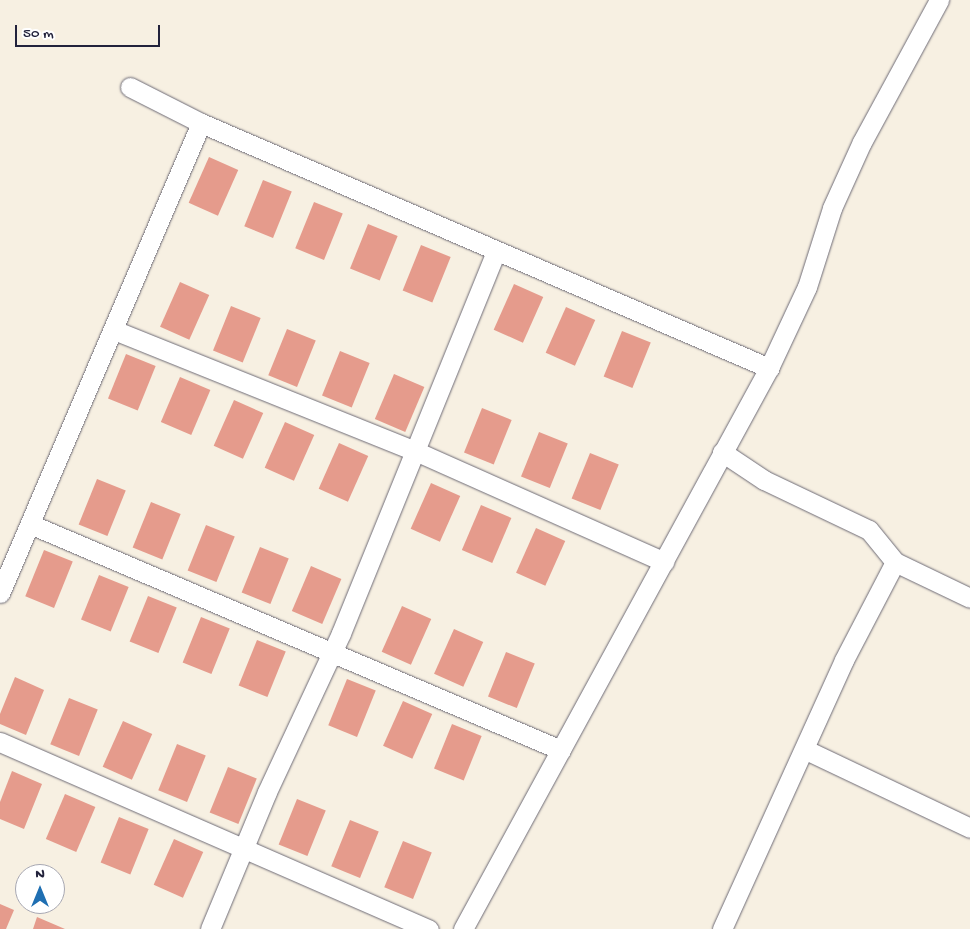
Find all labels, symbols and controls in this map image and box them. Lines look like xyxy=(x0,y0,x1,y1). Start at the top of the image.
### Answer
scale bar xyxy=(18,15,162,47)
text: 50 m xyxy=(23,25,54,43)
north arrow xyxy=(15,864,65,914)
text: N xyxy=(35,866,45,883)

